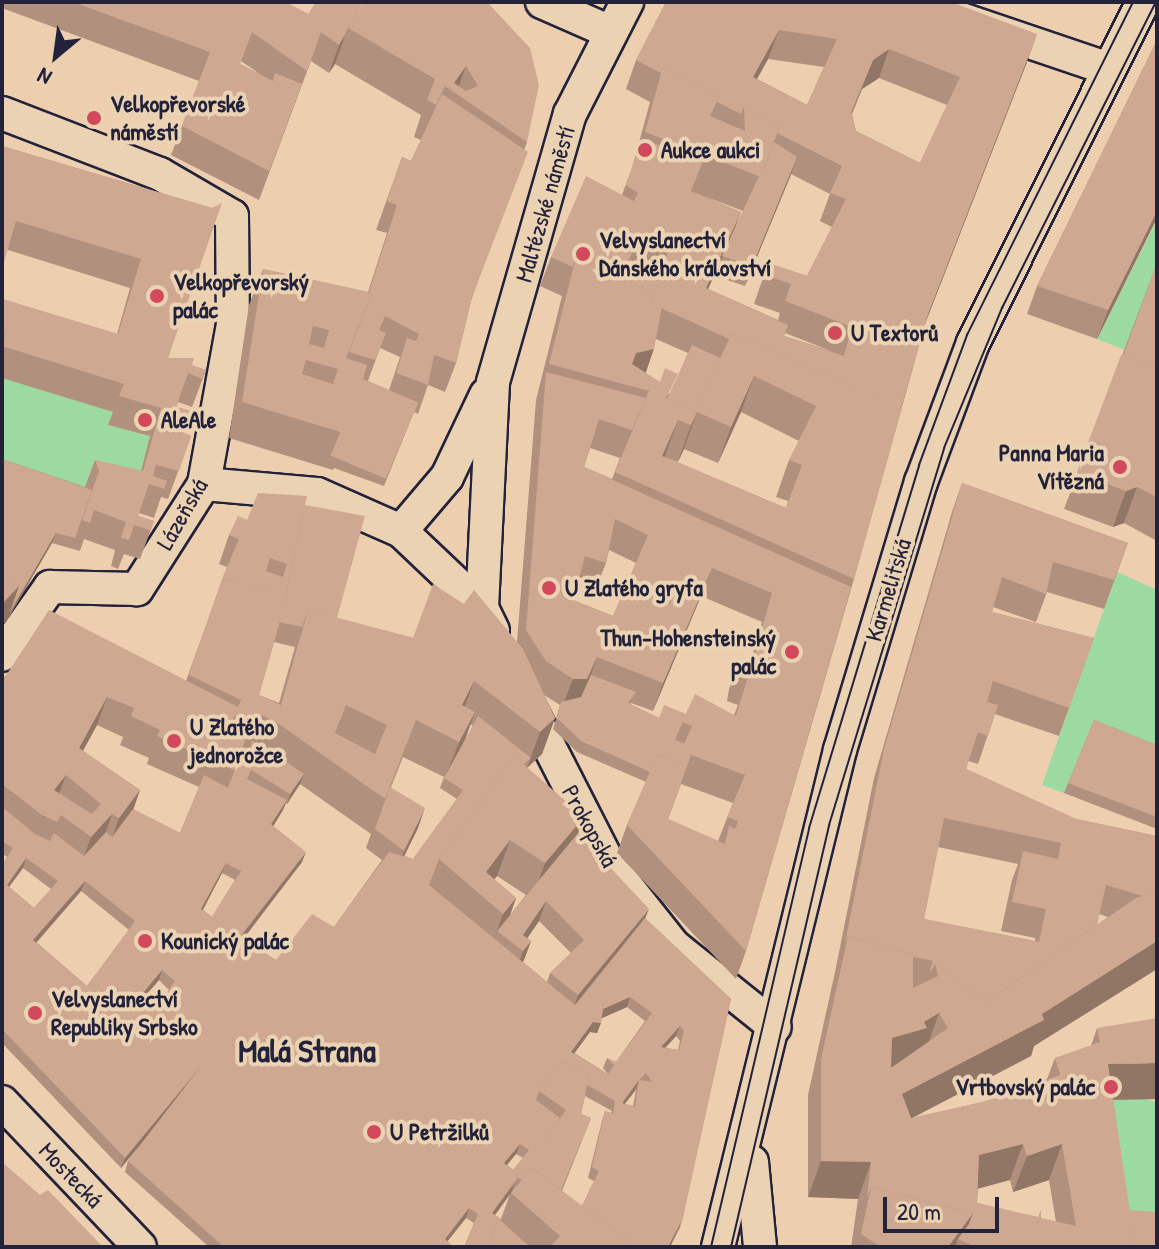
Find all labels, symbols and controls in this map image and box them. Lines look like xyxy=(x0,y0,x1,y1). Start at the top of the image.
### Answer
north arrow xyxy=(16,16,96,96)
text: N xyxy=(32,61,57,93)
place label: Velkopřevorské náměstí xyxy=(110,90,245,146)
marker: Velkopřevorské náměstí xyxy=(85,109,103,127)
street label: Maltézské náměstí xyxy=(509,122,581,286)
place label: Aukce aukci xyxy=(661,136,760,164)
marker: Aukce aukci xyxy=(636,141,654,159)
place label: Velvyslanectví Dánského království xyxy=(599,226,771,282)
marker: Velvyslanectví Dánského království xyxy=(574,245,592,263)
place label: Velkopřevorský palác xyxy=(173,268,309,324)
marker: Velkopřevorský palác xyxy=(148,287,166,305)
place label: U Textorů xyxy=(851,319,938,347)
marker: U Textorů xyxy=(826,324,844,342)
place label: AleAle xyxy=(161,406,216,434)
marker: AleAle xyxy=(136,411,154,429)
place label: Panna Maria Vítězná xyxy=(999,439,1104,495)
marker: Panna Maria Vítězná xyxy=(1111,458,1129,476)
street label: Lázeňská xyxy=(150,473,214,555)
street label: Karmelitská xyxy=(859,535,917,645)
place label: U Zlatého gryfa xyxy=(565,574,703,602)
marker: U Zlatého gryfa xyxy=(540,579,558,597)
place label: Thun-Hohensteinský palác xyxy=(601,624,776,680)
marker: Thun-Hohensteinský palác xyxy=(783,643,801,661)
place label: U Zlatého jednorožce xyxy=(190,713,283,769)
marker: U Zlatého jednorožce xyxy=(165,732,183,750)
street label: Prokopská xyxy=(556,780,624,872)
place label: Kounický palác xyxy=(161,927,289,955)
marker: Kounický palác xyxy=(136,932,154,950)
place label: Velvyslanectví Republiky Srbsko xyxy=(51,985,198,1041)
marker: Velvyslanectví Republiky Srbsko xyxy=(26,1004,44,1022)
district label: Malá Strana xyxy=(238,1032,376,1070)
place label: Vrtbovský palác xyxy=(955,1073,1095,1101)
marker: Vrtbovský palác xyxy=(1102,1078,1120,1096)
place label: U Petržilků xyxy=(390,1118,489,1146)
marker: U Petržilků xyxy=(365,1123,383,1141)
street label: Mostecká xyxy=(33,1136,109,1214)
scale bar xyxy=(887,1181,1003,1231)
text: 20 m xyxy=(897,1195,941,1227)

